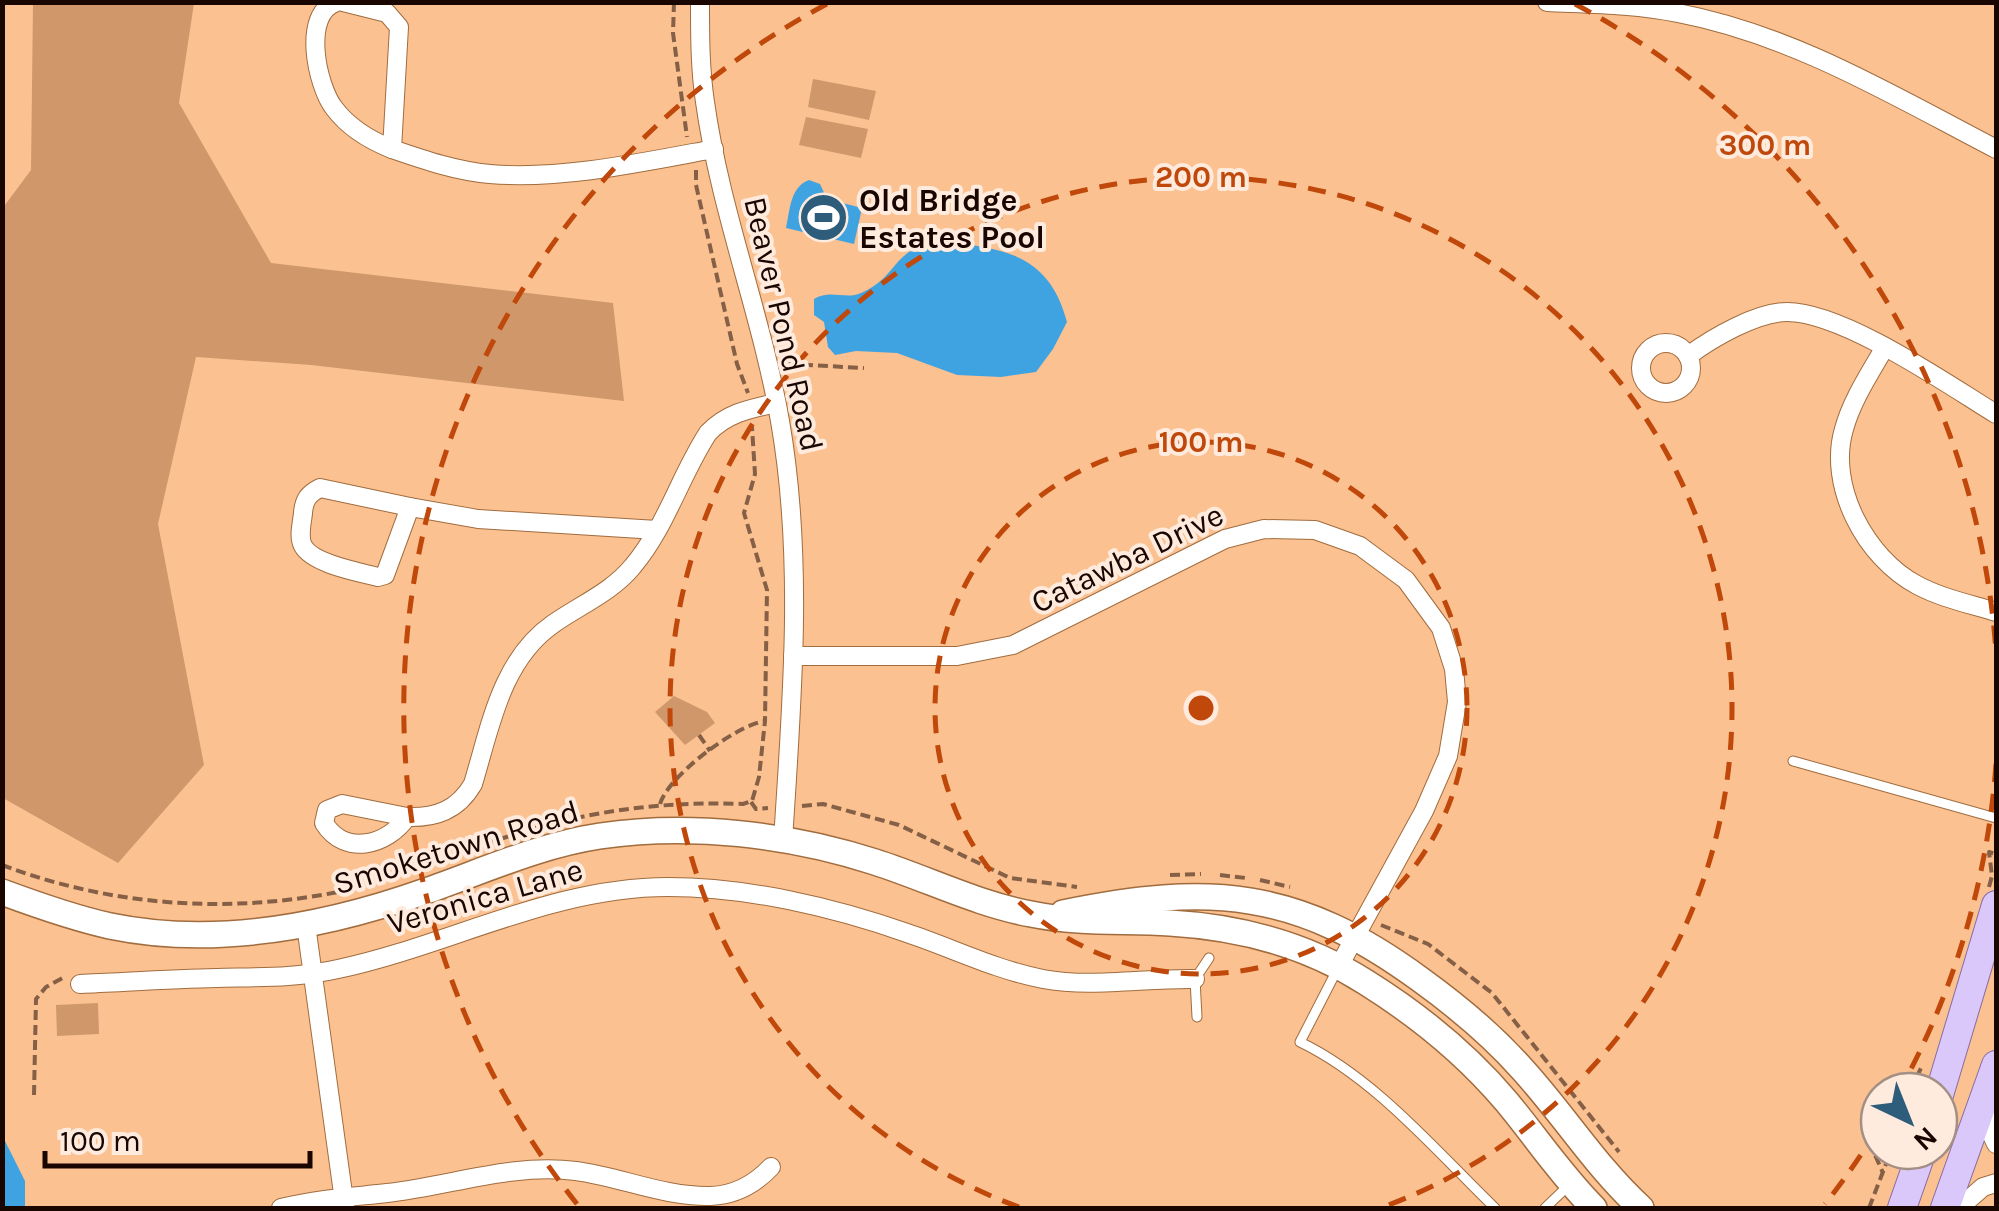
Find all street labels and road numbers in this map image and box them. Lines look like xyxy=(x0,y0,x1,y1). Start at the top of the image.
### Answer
street label: Beaver Pond Road xyxy=(736,193,831,455)
street label: Catawba Drive xyxy=(1025,496,1229,621)
street label: Smoketown Road xyxy=(329,793,583,902)
street label: Veronica Lane xyxy=(383,851,587,942)

